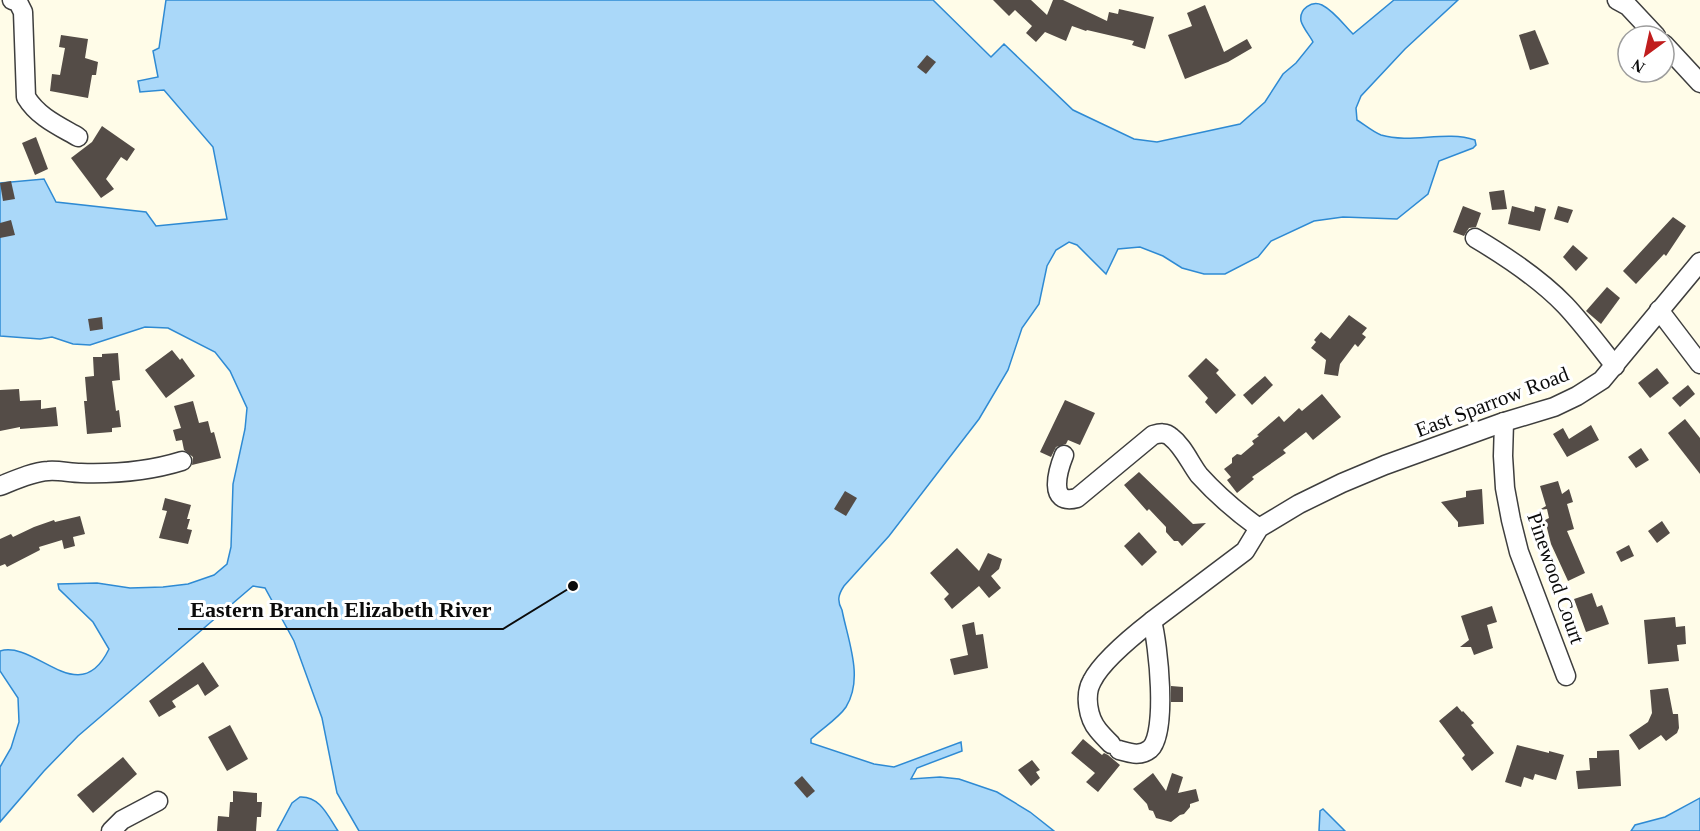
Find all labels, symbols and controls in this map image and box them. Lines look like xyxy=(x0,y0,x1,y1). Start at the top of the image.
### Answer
north arrow xyxy=(1616,24,1676,84)
text: N xyxy=(1628,56,1648,76)
street label: East Sparrow Road xyxy=(1412,362,1572,442)
street label: Pinewood Court xyxy=(1522,509,1590,647)
callout: Eastern Branch Elizabeth River xyxy=(178,589,503,629)
text: Eastern Branch Elizabeth River xyxy=(190,597,492,622)

